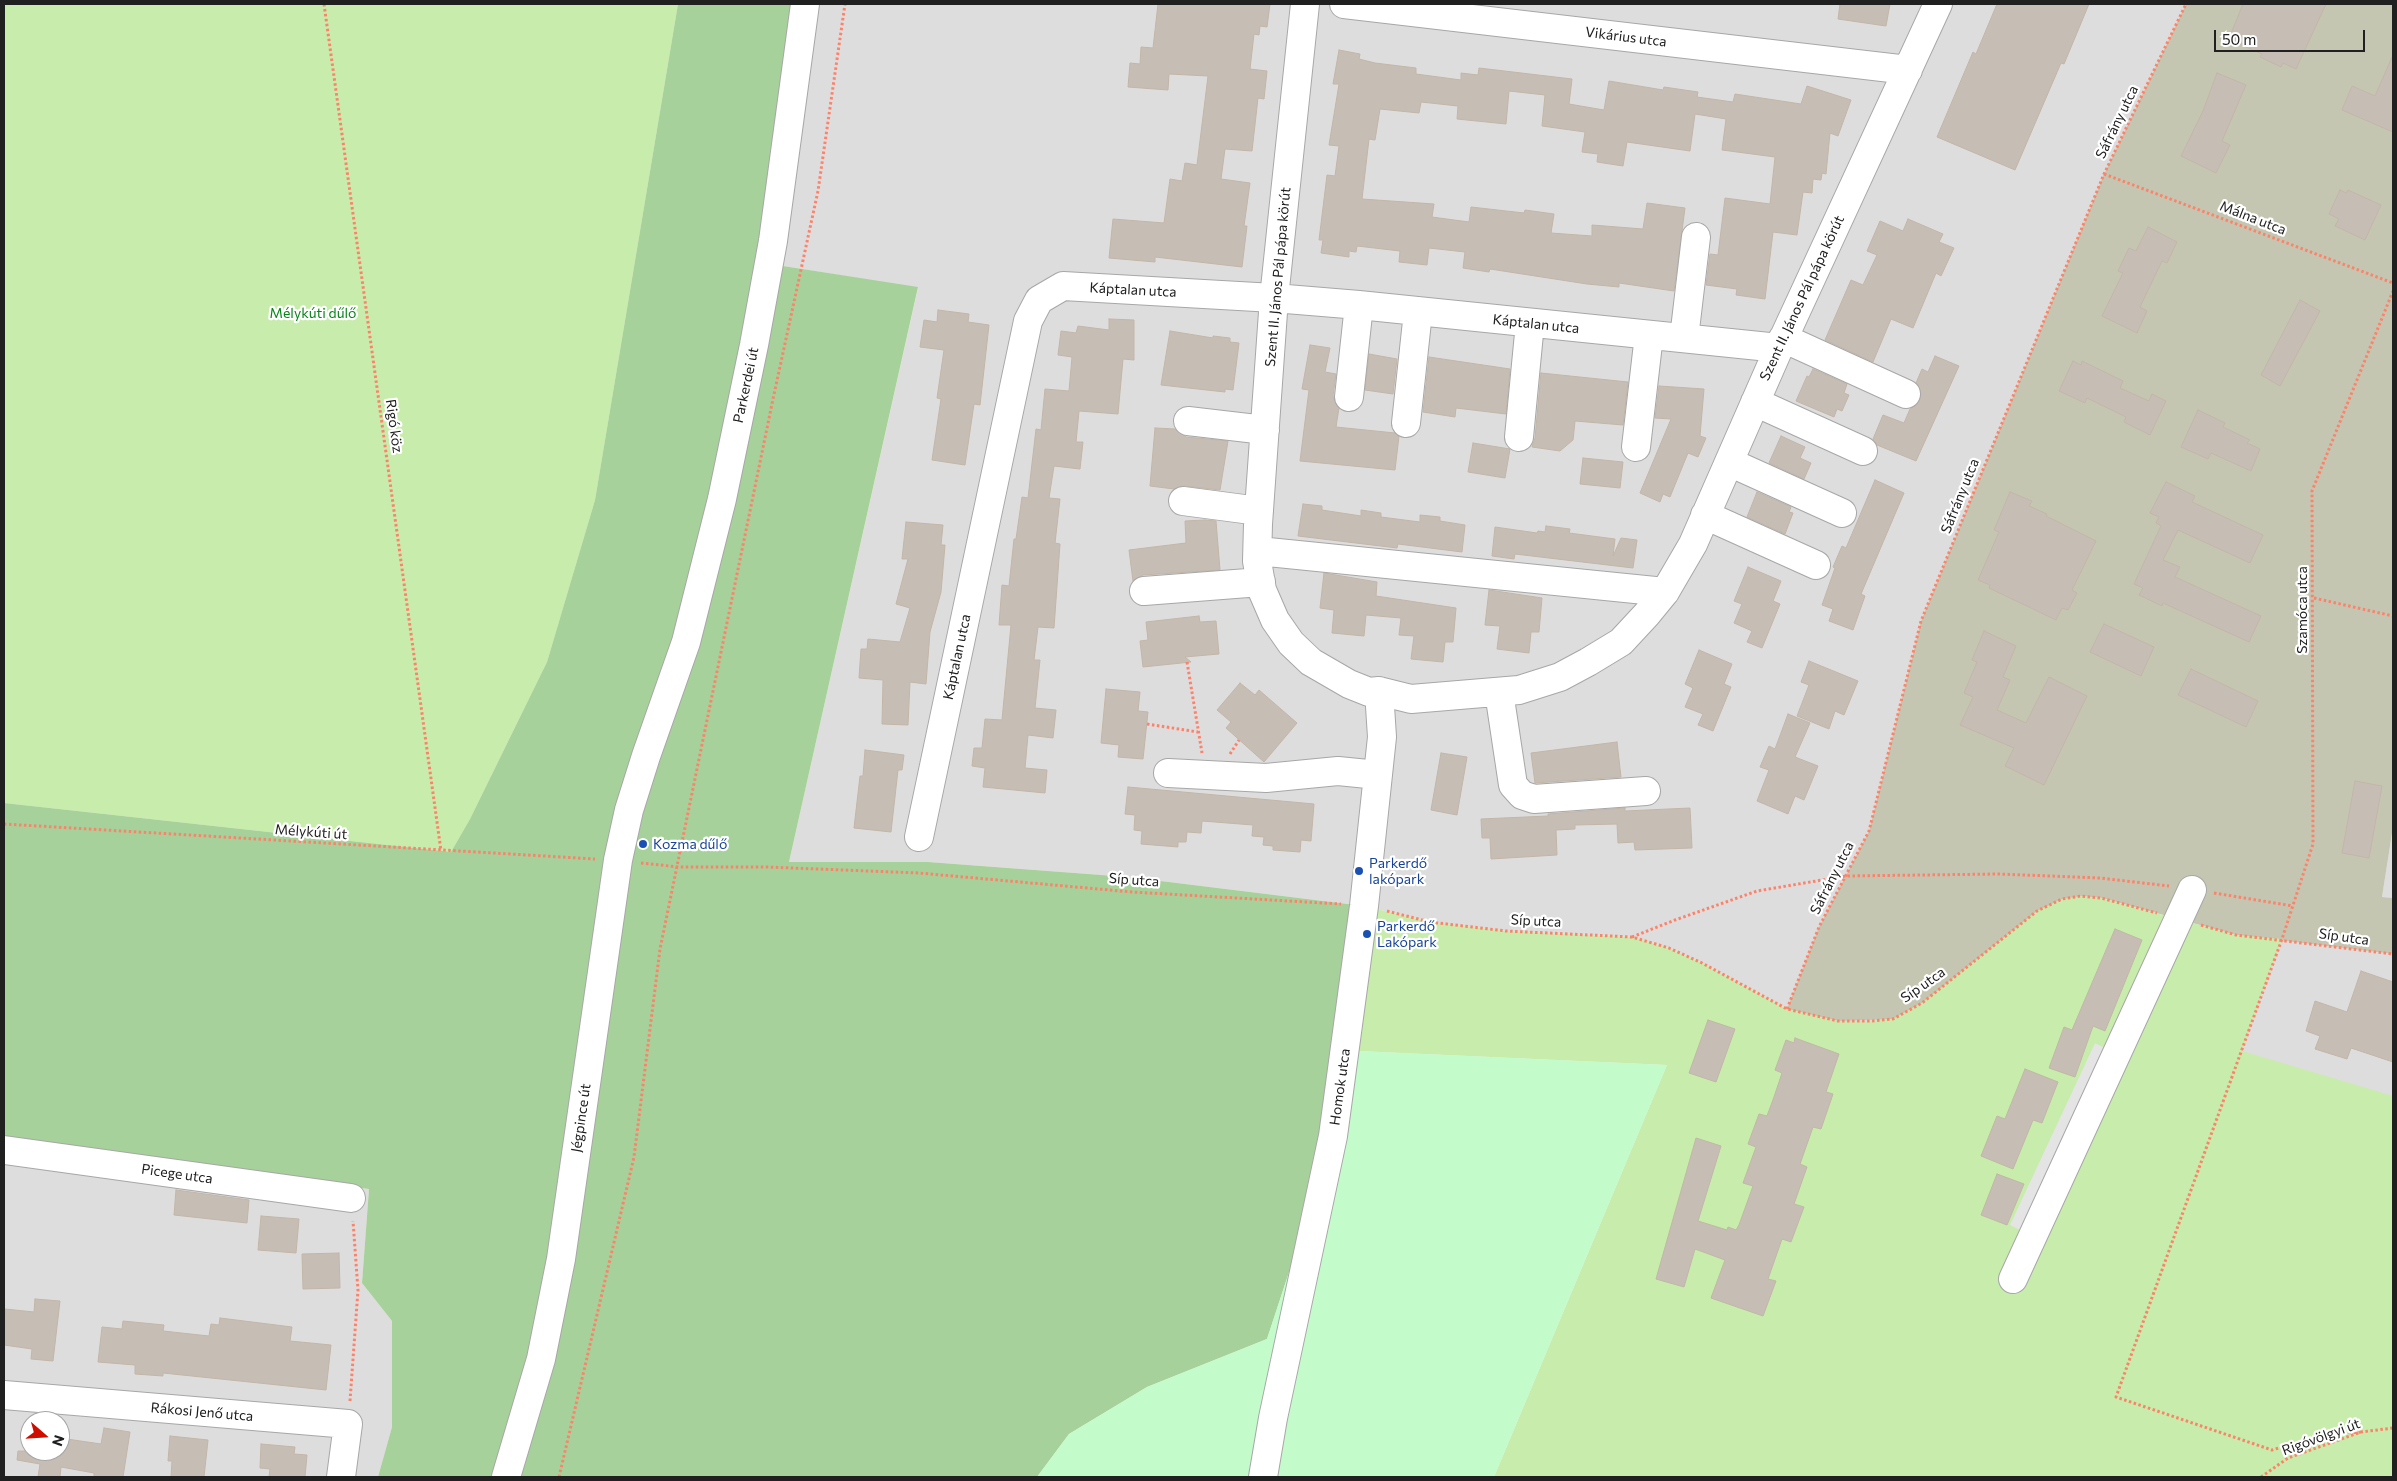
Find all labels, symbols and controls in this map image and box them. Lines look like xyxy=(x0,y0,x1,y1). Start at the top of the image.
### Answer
scale bar xyxy=(2217,20,2368,52)
street label: Vikárius utca xyxy=(1584,24,1668,50)
text: 50 m xyxy=(2222,30,2256,48)
street label: Sáfrány utca xyxy=(2092,83,2142,161)
street label: Szent II. János Pál pápa körút xyxy=(1262,186,1294,368)
street label: Málna utca xyxy=(2217,198,2289,238)
street label: Szent II. János Pál pápa körút xyxy=(1756,213,1848,383)
street label: Káptalan utca xyxy=(1089,279,1177,301)
park label: Mélykúti dűlő xyxy=(270,305,356,321)
street label: Káptalan utca xyxy=(1492,311,1580,337)
street label: Parkerdei út xyxy=(730,346,762,424)
street label: Rigó köz xyxy=(382,398,406,454)
street label: Sáfrány utca xyxy=(1937,456,1983,536)
street label: Szamóca utca xyxy=(2294,566,2310,654)
street label: Káptalan utca xyxy=(940,613,974,701)
street label: Mélykúti út xyxy=(274,821,348,843)
place label: Kozma dűlő xyxy=(653,836,727,852)
marker: Kozma dűlő xyxy=(637,838,649,850)
street label: Sáfrány utca xyxy=(1807,839,1857,917)
place label: Parkerdő lakópark xyxy=(1369,855,1427,888)
marker: Parkerdő lakópark xyxy=(1353,865,1365,877)
street label: Síp utca xyxy=(1108,870,1160,890)
street label: Síp utca xyxy=(1510,911,1562,931)
place label: Parkerdő Lakópark xyxy=(1377,918,1437,950)
street label: Síp utca xyxy=(2318,925,2370,949)
marker: Parkerdő Lakópark xyxy=(1361,928,1373,940)
street label: Síp utca xyxy=(1898,964,1948,1006)
street label: Homok utca xyxy=(1326,1048,1354,1126)
street label: Jégpince út xyxy=(568,1082,594,1154)
street label: Picege utca xyxy=(140,1161,214,1187)
street label: Rákosi Jenő utca xyxy=(150,1399,254,1425)
north arrow xyxy=(20,1411,70,1461)
street label: Rigóvölgyi út xyxy=(2280,1415,2362,1459)
text: N xyxy=(49,1433,68,1448)

